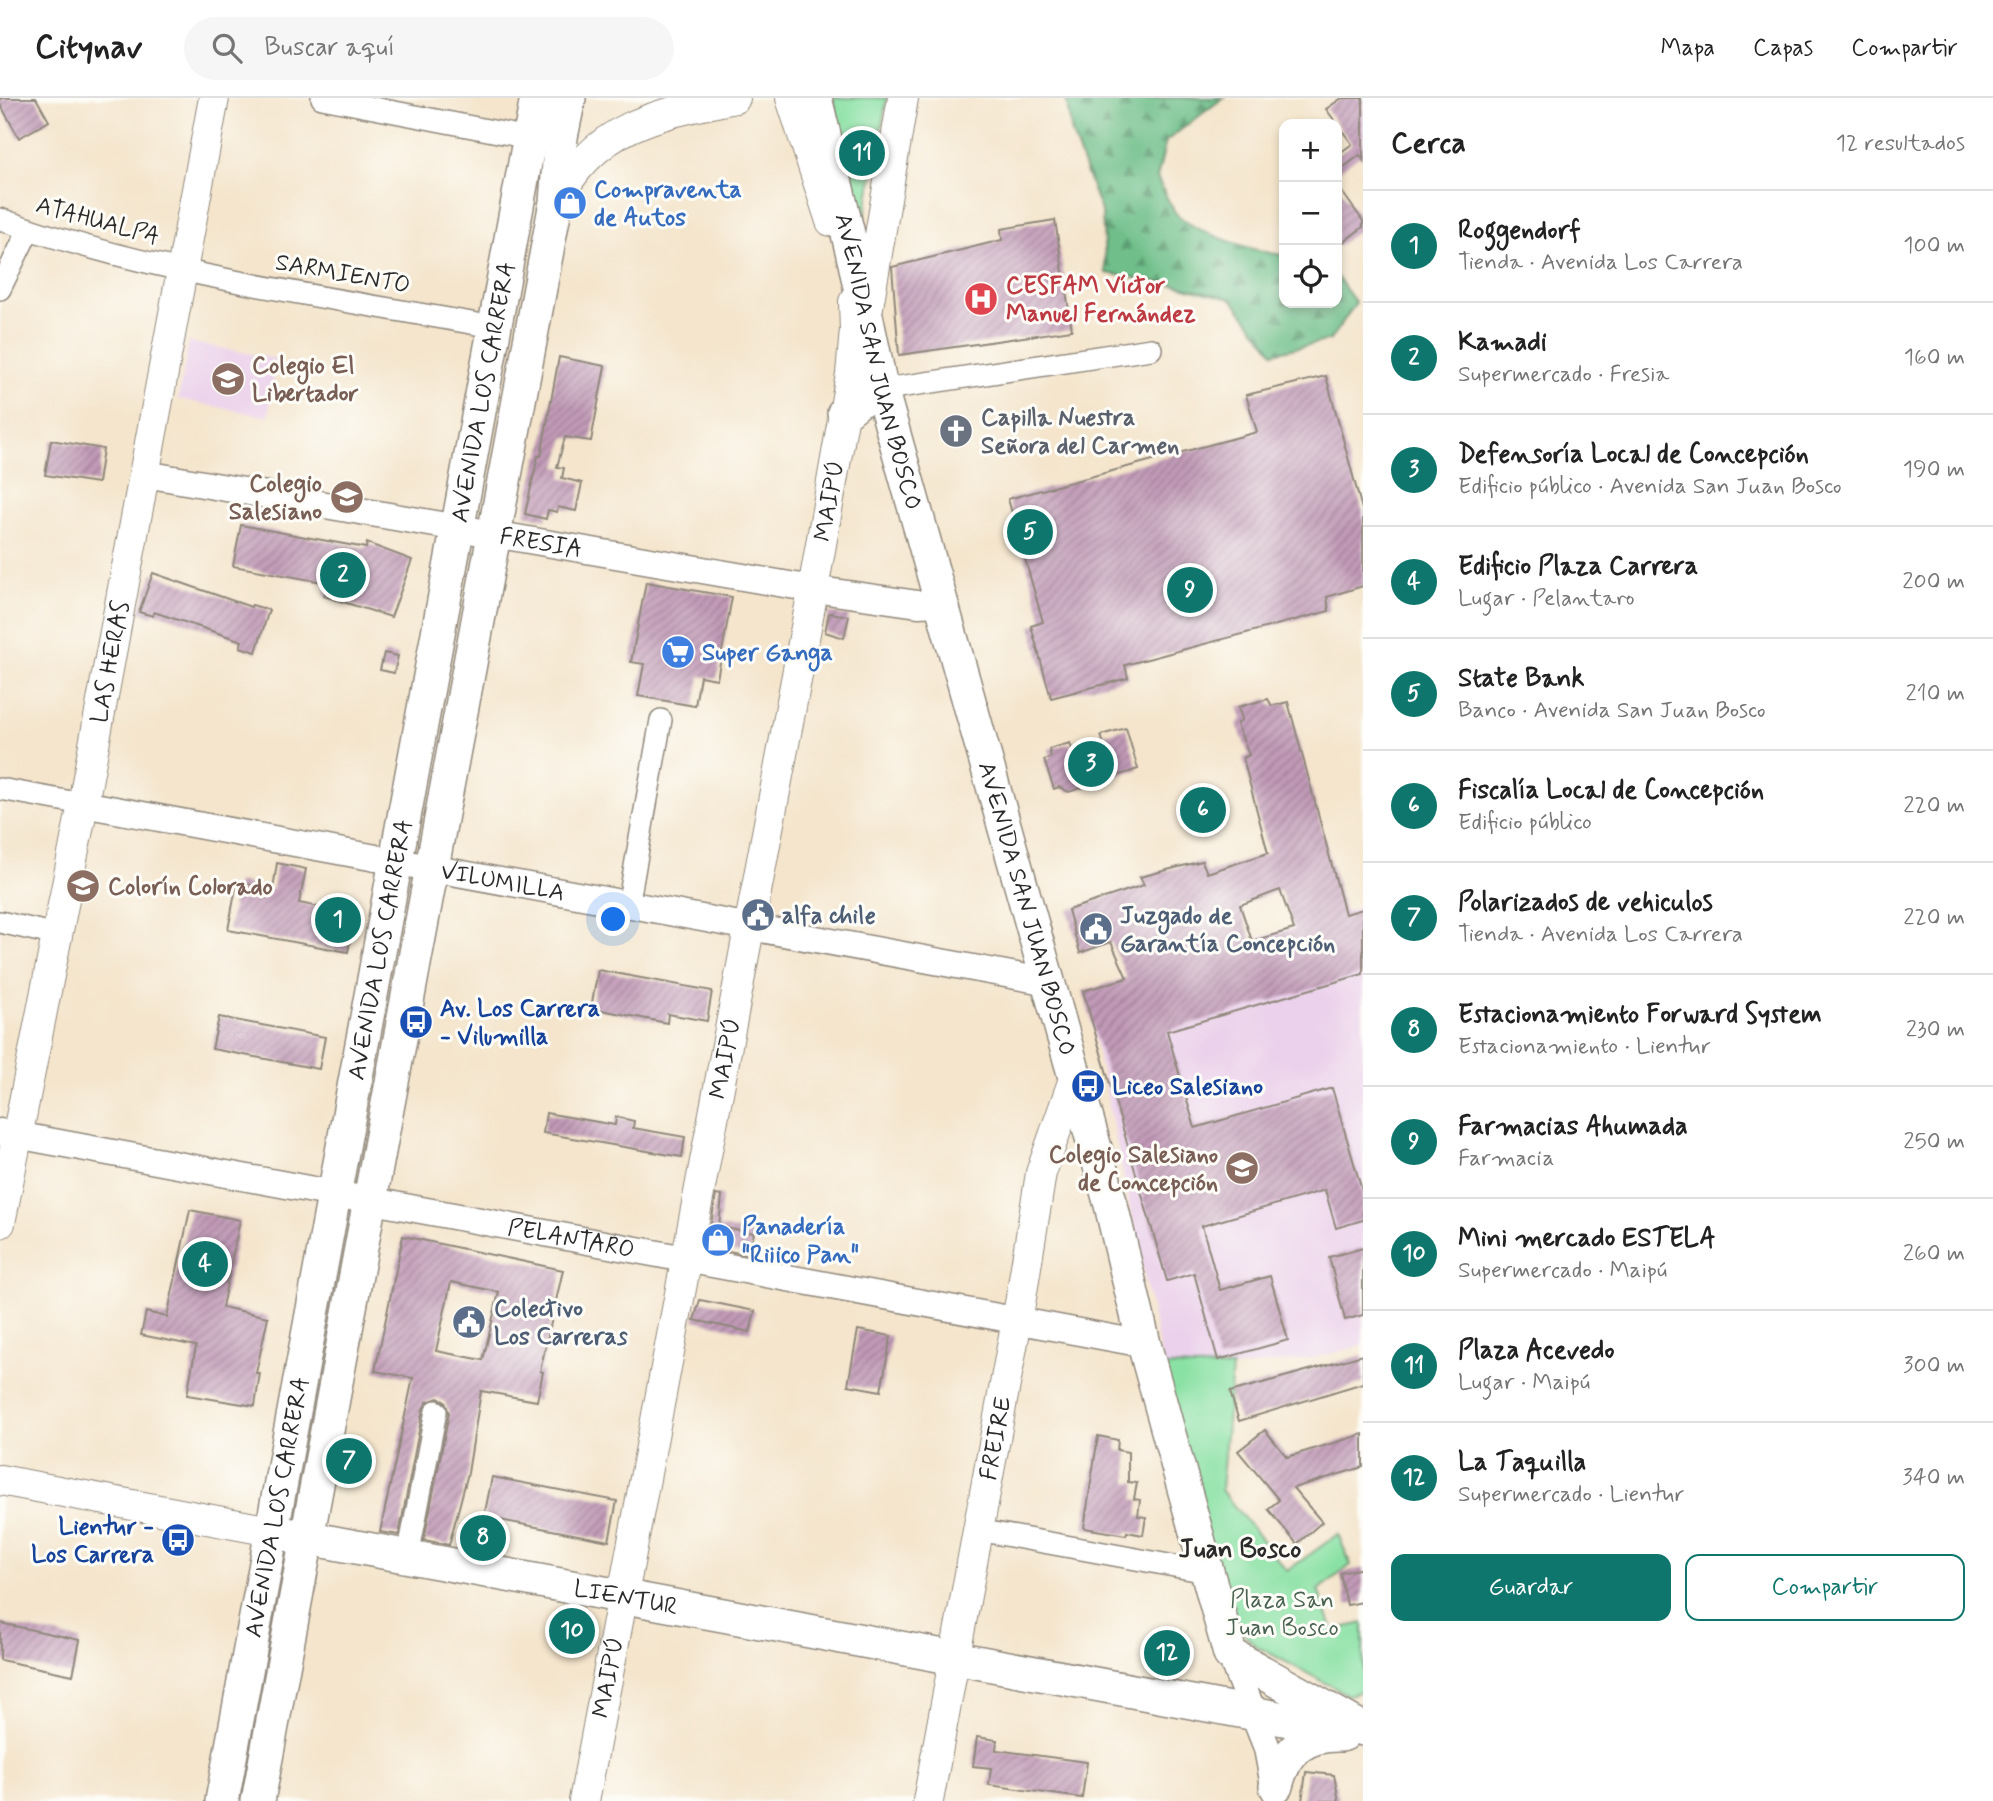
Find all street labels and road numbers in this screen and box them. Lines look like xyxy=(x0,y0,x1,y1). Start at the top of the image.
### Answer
street label: ATAHUALPA xyxy=(32,190,163,253)
street label: AVENIDA SAN JUAN BOSCO xyxy=(827,210,928,514)
street label: SARMIENTO xyxy=(273,247,412,302)
street label: AVENIDA LOS CARRERA xyxy=(445,259,523,525)
street label: MAIPÚ xyxy=(808,458,853,544)
street label: FRESIA xyxy=(497,521,585,566)
street label: LAS HERAS xyxy=(84,598,137,726)
street label: AVENIDA SAN JUAN BOSCO xyxy=(970,758,1082,1059)
street label: AVENIDA LOS CARRERA xyxy=(342,817,420,1083)
street label: VILUMILLA xyxy=(438,856,567,909)
street label: MAIPÚ xyxy=(703,1015,749,1102)
street label: PELANTARO xyxy=(505,1212,637,1266)
street label: AVENIDA LOS CARRERA xyxy=(239,1374,317,1640)
street label: FREIRE xyxy=(974,1394,1020,1483)
street label: LIENTUR xyxy=(571,1574,681,1623)
street label: MAIPÚ xyxy=(586,1634,632,1721)

